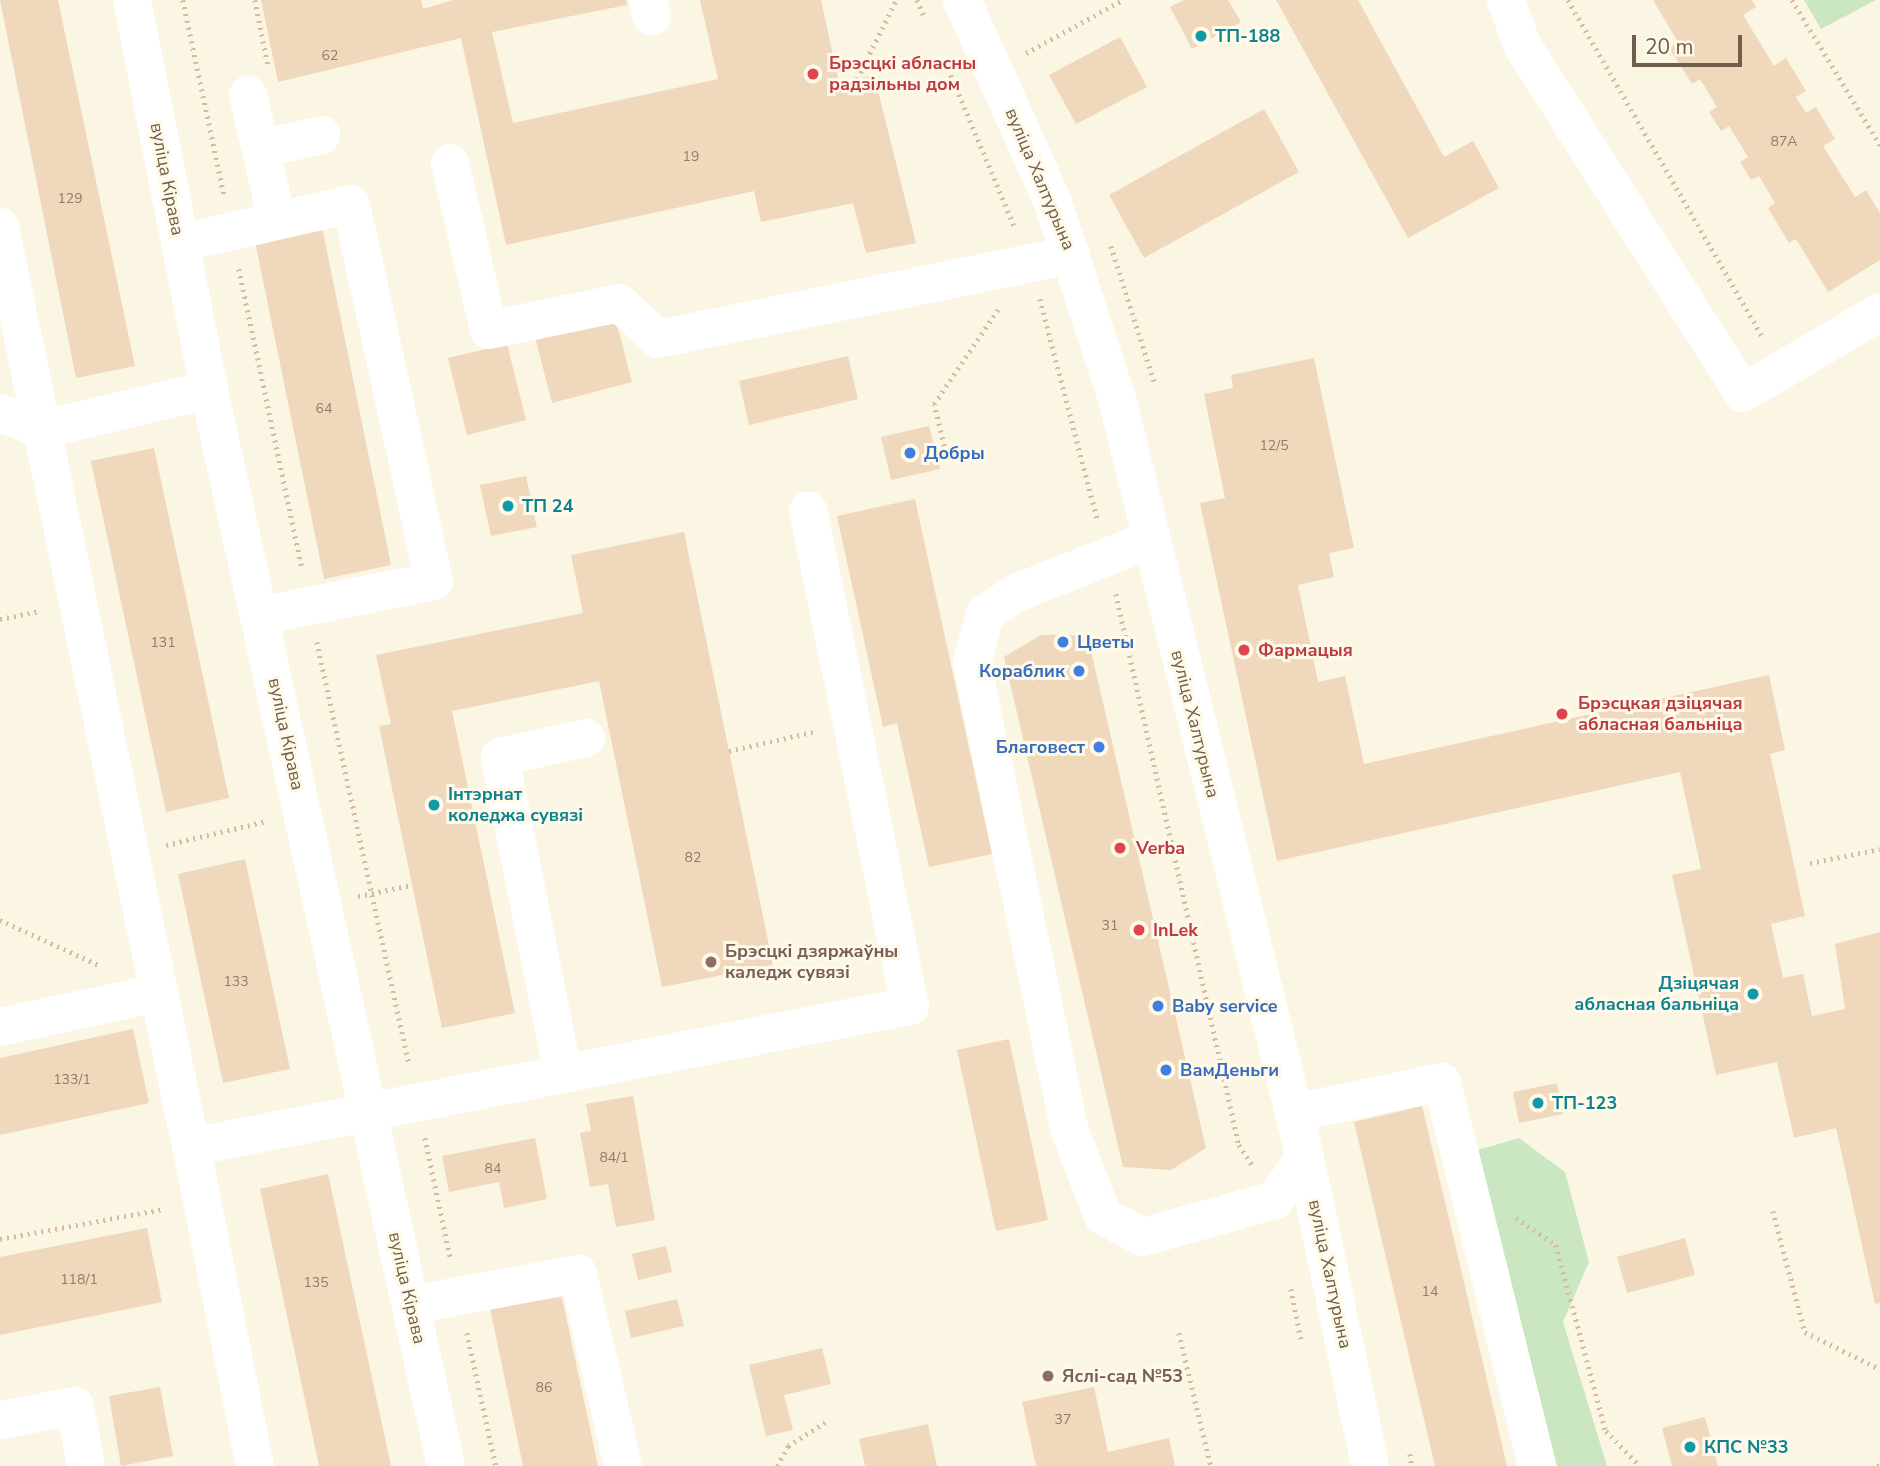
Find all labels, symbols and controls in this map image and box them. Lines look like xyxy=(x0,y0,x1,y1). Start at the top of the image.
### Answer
scale bar xyxy=(1635,21,1745,65)
place label: ТП-188 xyxy=(1215,25,1280,47)
marker: ТП-188 xyxy=(1193,28,1209,44)
text: 20 m xyxy=(1645,33,1694,61)
house number: 62 xyxy=(322,48,338,64)
place label: Брэсцкі абласны радзільны дом xyxy=(829,53,976,96)
marker: Брэсцкі абласны радзільны дом xyxy=(803,64,823,84)
street label: вуліца Халтурына xyxy=(1000,105,1080,253)
street label: вуліца Кірава xyxy=(145,121,189,237)
house number: 87А xyxy=(1770,134,1798,150)
house number: 19 xyxy=(683,149,699,165)
house number: 129 xyxy=(57,191,83,207)
house number: 64 xyxy=(316,401,332,417)
house number: 12/5 xyxy=(1259,438,1289,454)
place label: Добры xyxy=(924,442,985,464)
marker: Добры xyxy=(902,445,918,461)
place label: ТП 24 xyxy=(522,495,573,517)
marker: ТП 24 xyxy=(500,498,516,514)
place label: Цветы xyxy=(1077,631,1134,653)
marker: Цветы xyxy=(1055,634,1071,650)
house number: 131 xyxy=(150,635,176,651)
place label: Фармацыя xyxy=(1258,639,1353,661)
marker: Фармацыя xyxy=(1236,642,1252,658)
street label: вуліца Халтурына xyxy=(1166,648,1224,800)
place label: Кораблик xyxy=(979,660,1065,682)
marker: Кораблик xyxy=(1071,663,1087,679)
street label: вуліца Кірава xyxy=(264,676,308,792)
place label: Брэсцкая дзіцячая абласная бальніца xyxy=(1578,693,1743,736)
marker: Брэсцкая дзіцячая абласная бальніца xyxy=(1552,704,1572,724)
place label: Благовест xyxy=(996,736,1085,758)
marker: Благовест xyxy=(1091,739,1107,755)
place label: Інтэрнат коледжа сувязі xyxy=(448,784,583,826)
marker: Інтэрнат коледжа сувязі xyxy=(426,797,442,813)
place label: Verba xyxy=(1136,837,1185,859)
marker: Verba xyxy=(1110,838,1130,858)
house number: 82 xyxy=(685,850,701,866)
house number: 31 xyxy=(1102,918,1118,934)
place label: InLek xyxy=(1153,919,1198,941)
marker: InLek xyxy=(1131,922,1147,938)
place label: Брэсцкі дзяржаўны каледж сувязі xyxy=(725,941,898,984)
marker: Брэсцкі дзяржаўны каледж сувязі xyxy=(703,954,719,970)
place label: Дзіцячая абласная бальніца xyxy=(1574,973,1739,1016)
house number: 133 xyxy=(223,974,249,990)
marker: Дзіцячая абласная бальніца xyxy=(1745,986,1761,1002)
place label: Baby service xyxy=(1172,995,1277,1017)
marker: Baby service xyxy=(1150,998,1166,1014)
place label: ВамДеньги xyxy=(1180,1059,1279,1081)
marker: ВамДеньги xyxy=(1158,1062,1174,1078)
house number: 133/1 xyxy=(53,1072,91,1088)
place label: ТП-123 xyxy=(1552,1092,1617,1114)
marker: ТП-123 xyxy=(1530,1095,1546,1111)
house number: 84/1 xyxy=(599,1150,629,1166)
house number: 84 xyxy=(485,1161,501,1177)
street label: вуліца Халтурына xyxy=(1304,1198,1356,1350)
street label: вуліца Кірава xyxy=(384,1230,430,1346)
house number: 118/1 xyxy=(60,1272,98,1288)
house number: 135 xyxy=(303,1275,329,1291)
house number: 14 xyxy=(1422,1284,1438,1300)
place label: Яслі-сад №53 xyxy=(1062,1365,1183,1387)
marker: Яслі-сад №53 xyxy=(1040,1368,1056,1384)
house number: 86 xyxy=(536,1380,552,1396)
house number: 37 xyxy=(1055,1412,1071,1428)
place label: КПС №33 xyxy=(1704,1436,1788,1458)
marker: КПС №33 xyxy=(1682,1439,1698,1455)

